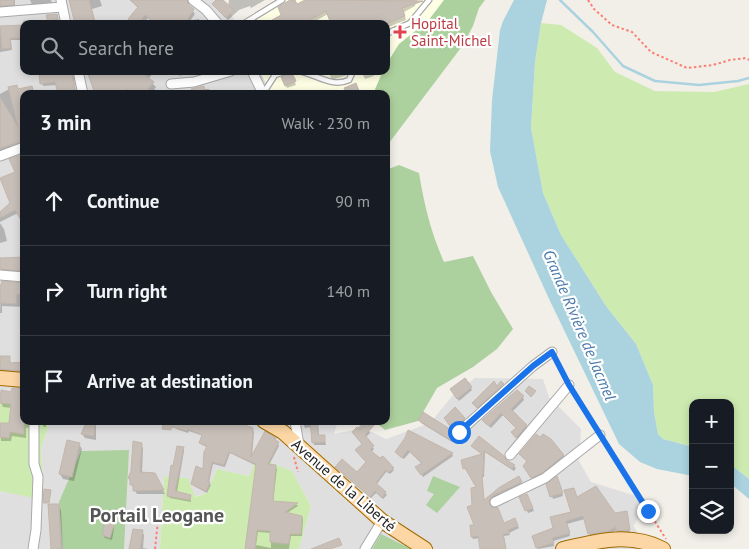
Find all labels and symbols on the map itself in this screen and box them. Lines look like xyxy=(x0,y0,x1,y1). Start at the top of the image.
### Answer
place label: Hopital Saint-Michel xyxy=(411,14,492,50)
marker: Hopital Saint-Michel xyxy=(393,25,407,39)
water label: Grande Rivière de Jacmel xyxy=(539,247,621,404)
route start xyxy=(448,421,471,444)
street label: Avenue de la Liberté xyxy=(288,435,400,535)
route end xyxy=(637,500,660,523)
district label: Portail Leogane xyxy=(90,502,224,528)

